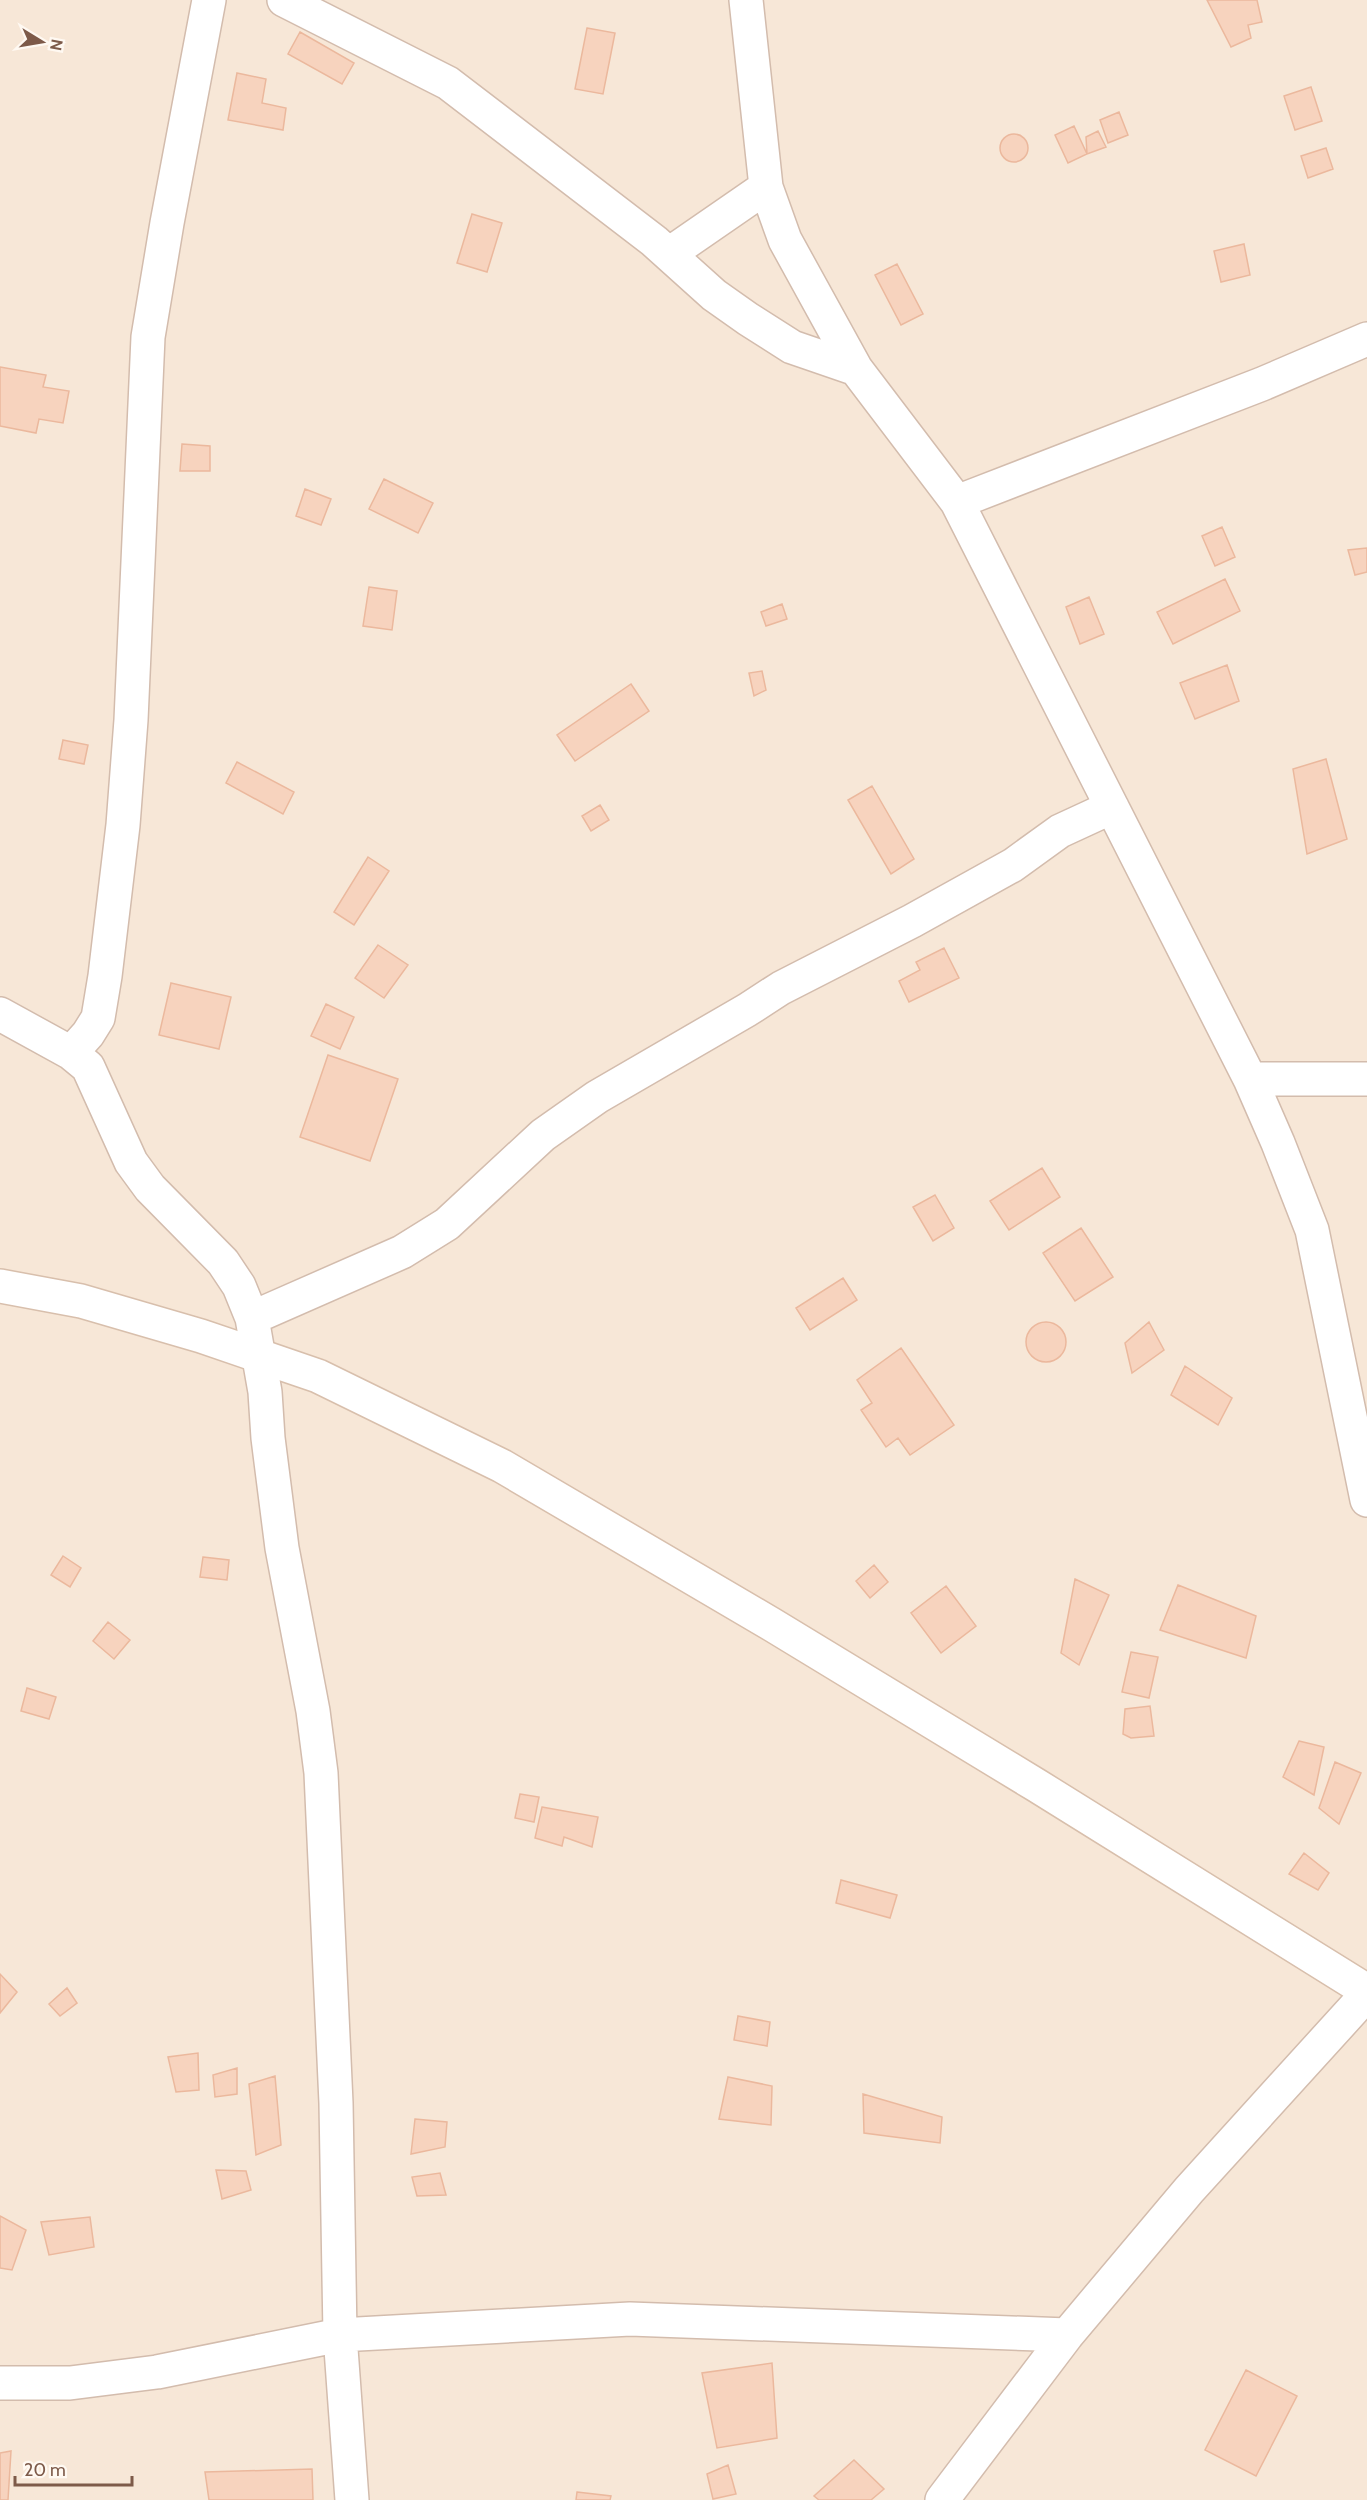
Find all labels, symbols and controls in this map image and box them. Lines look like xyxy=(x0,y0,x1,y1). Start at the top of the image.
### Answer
north arrow xyxy=(12,12,72,72)
text: N xyxy=(46,37,67,52)
scale bar xyxy=(15,2449,132,2487)
text: 20 m xyxy=(24,2459,66,2481)

